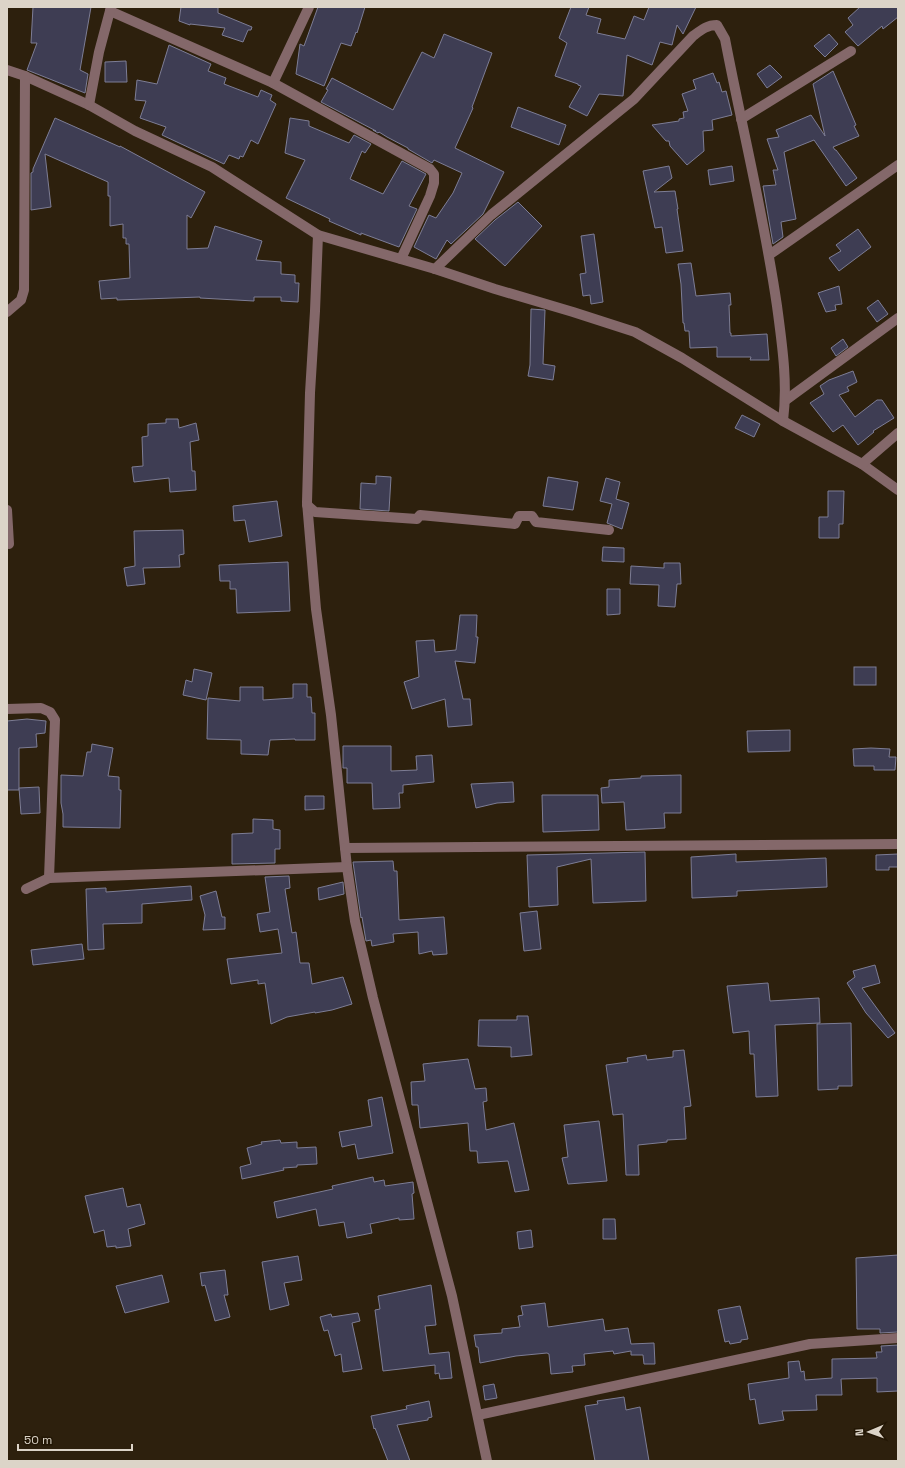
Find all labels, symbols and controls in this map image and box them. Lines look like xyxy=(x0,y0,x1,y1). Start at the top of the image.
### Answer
north arrow xyxy=(849,1412,889,1452)
scale bar xyxy=(18,1426,132,1452)
text: N xyxy=(852,1428,866,1436)
text: 50 m xyxy=(24,1432,52,1448)

